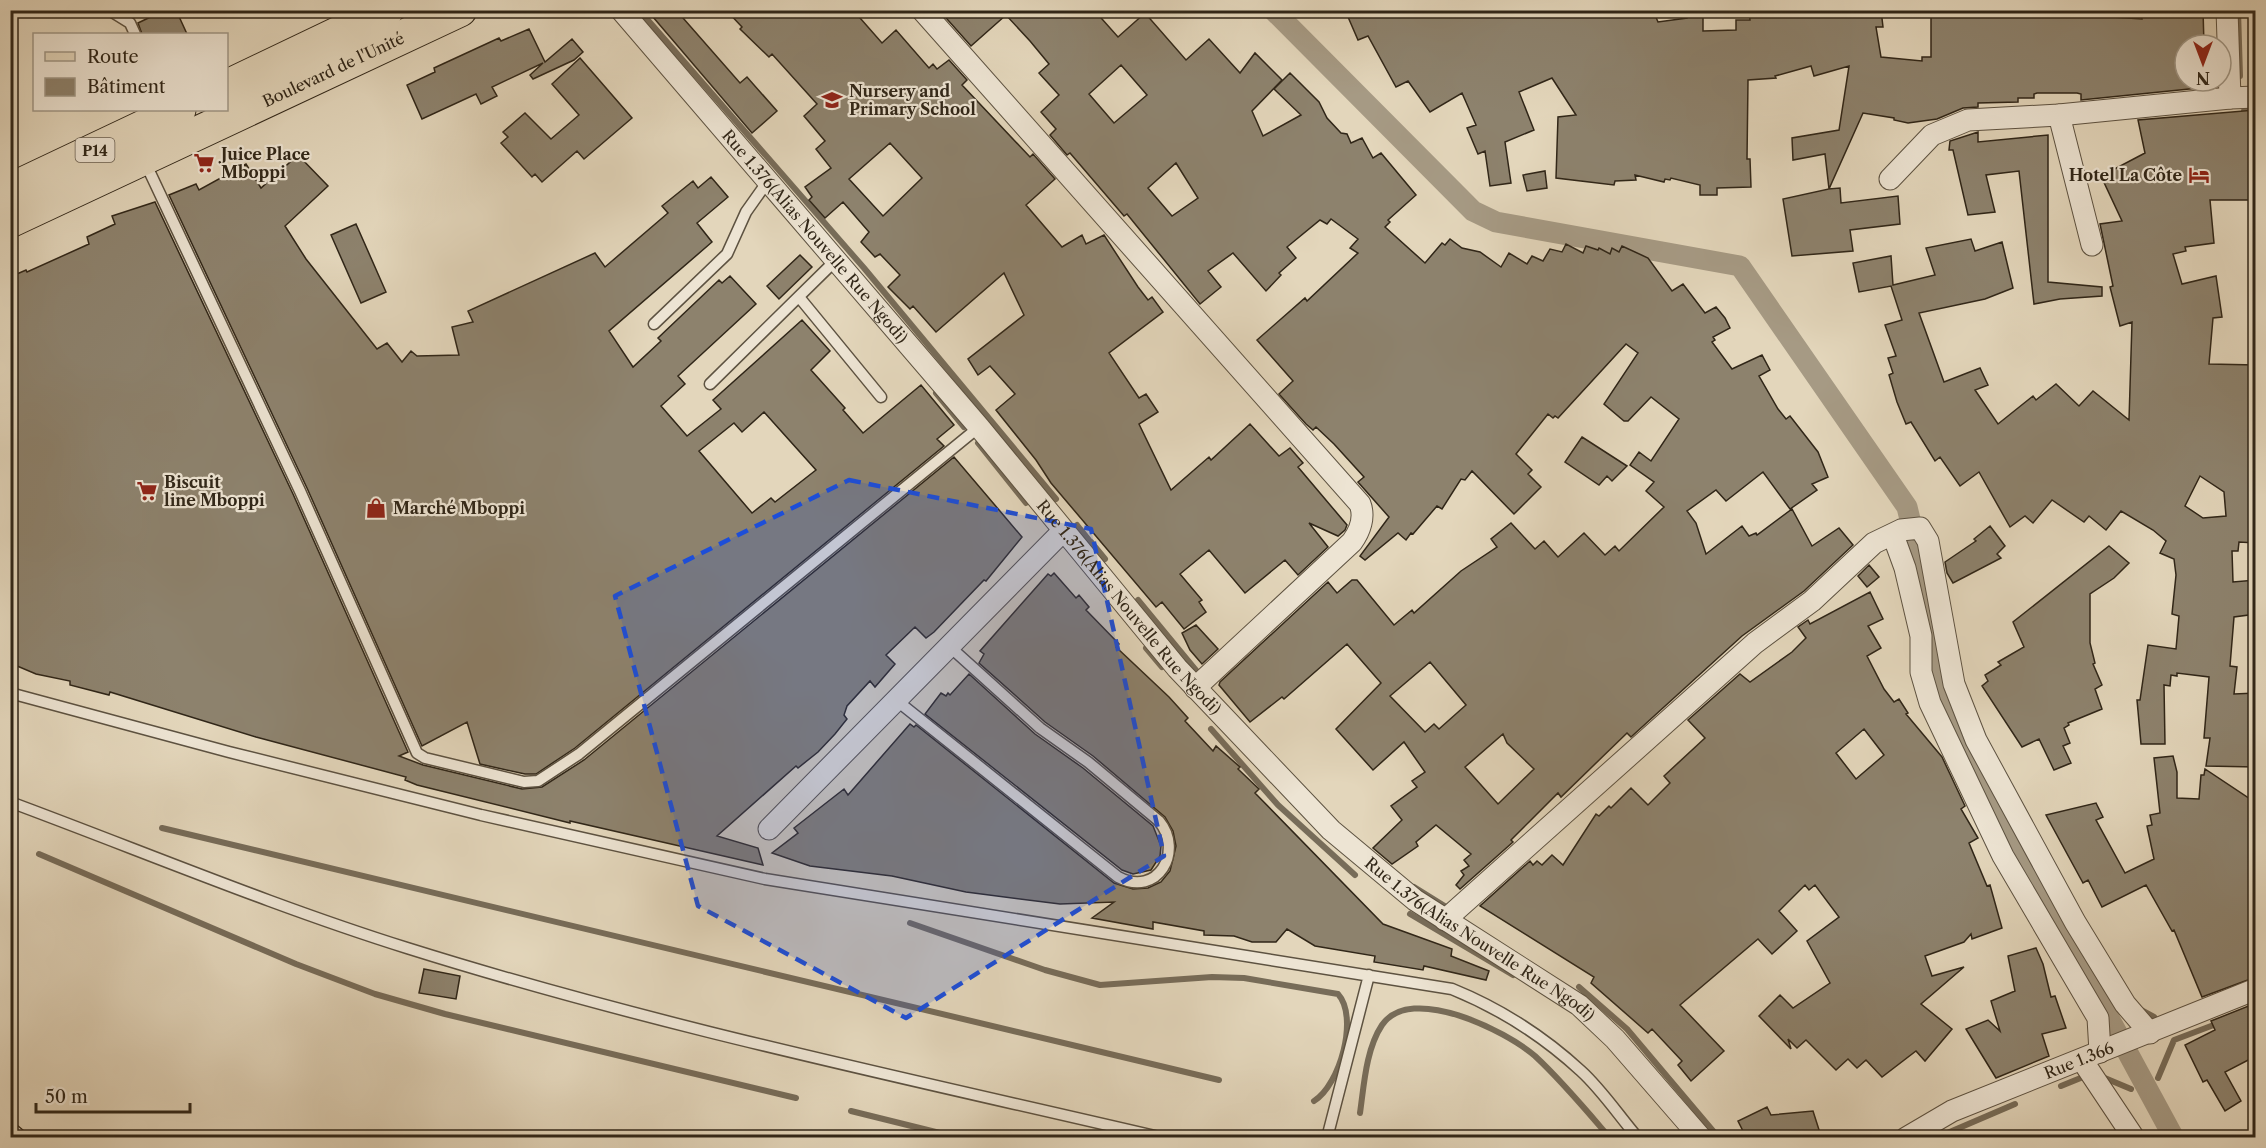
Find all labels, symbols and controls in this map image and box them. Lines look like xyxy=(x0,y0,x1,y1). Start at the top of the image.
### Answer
street label: Boulevard de l'Unité xyxy=(259,28,407,111)
legend xyxy=(33,33,228,111)
north arrow xyxy=(2173,33,2233,93)
text: Route xyxy=(87,46,139,68)
text: N xyxy=(2196,68,2210,88)
text: Bâtiment xyxy=(87,76,166,98)
place label: Nursery and Primary School xyxy=(849,81,976,119)
school or university icon: Nursery and Primary School xyxy=(820,88,844,112)
street label: Rue 1.376(Alias Nouvelle Rue Ngodi) xyxy=(718,125,912,347)
road number: P14 xyxy=(76,138,115,162)
place label: Juice Place Mboppi xyxy=(218,144,311,182)
supermarket icon: Juice Place Mboppi xyxy=(192,151,216,175)
hotel icon: Hotel La Côte xyxy=(2187,163,2211,187)
place label: Hotel La Côte xyxy=(2069,165,2182,185)
place label: Biscuit line Mboppi xyxy=(164,472,265,510)
supermarket icon: Biscuit line Mboppi xyxy=(135,479,159,503)
street label: Rue 1.376(Alias Nouvelle Rue Ngodi) xyxy=(1033,495,1226,719)
shop icon: Marché Mboppi xyxy=(364,496,388,520)
place label: Marché Mboppi xyxy=(393,498,525,518)
street label: Rue 1.376(Alias Nouvelle Rue Ngodi) xyxy=(1361,853,1599,1025)
street label: Rue 1.366 xyxy=(2041,1037,2117,1083)
scale bar xyxy=(36,1076,190,1114)
text: 50 m xyxy=(45,1086,88,1108)

